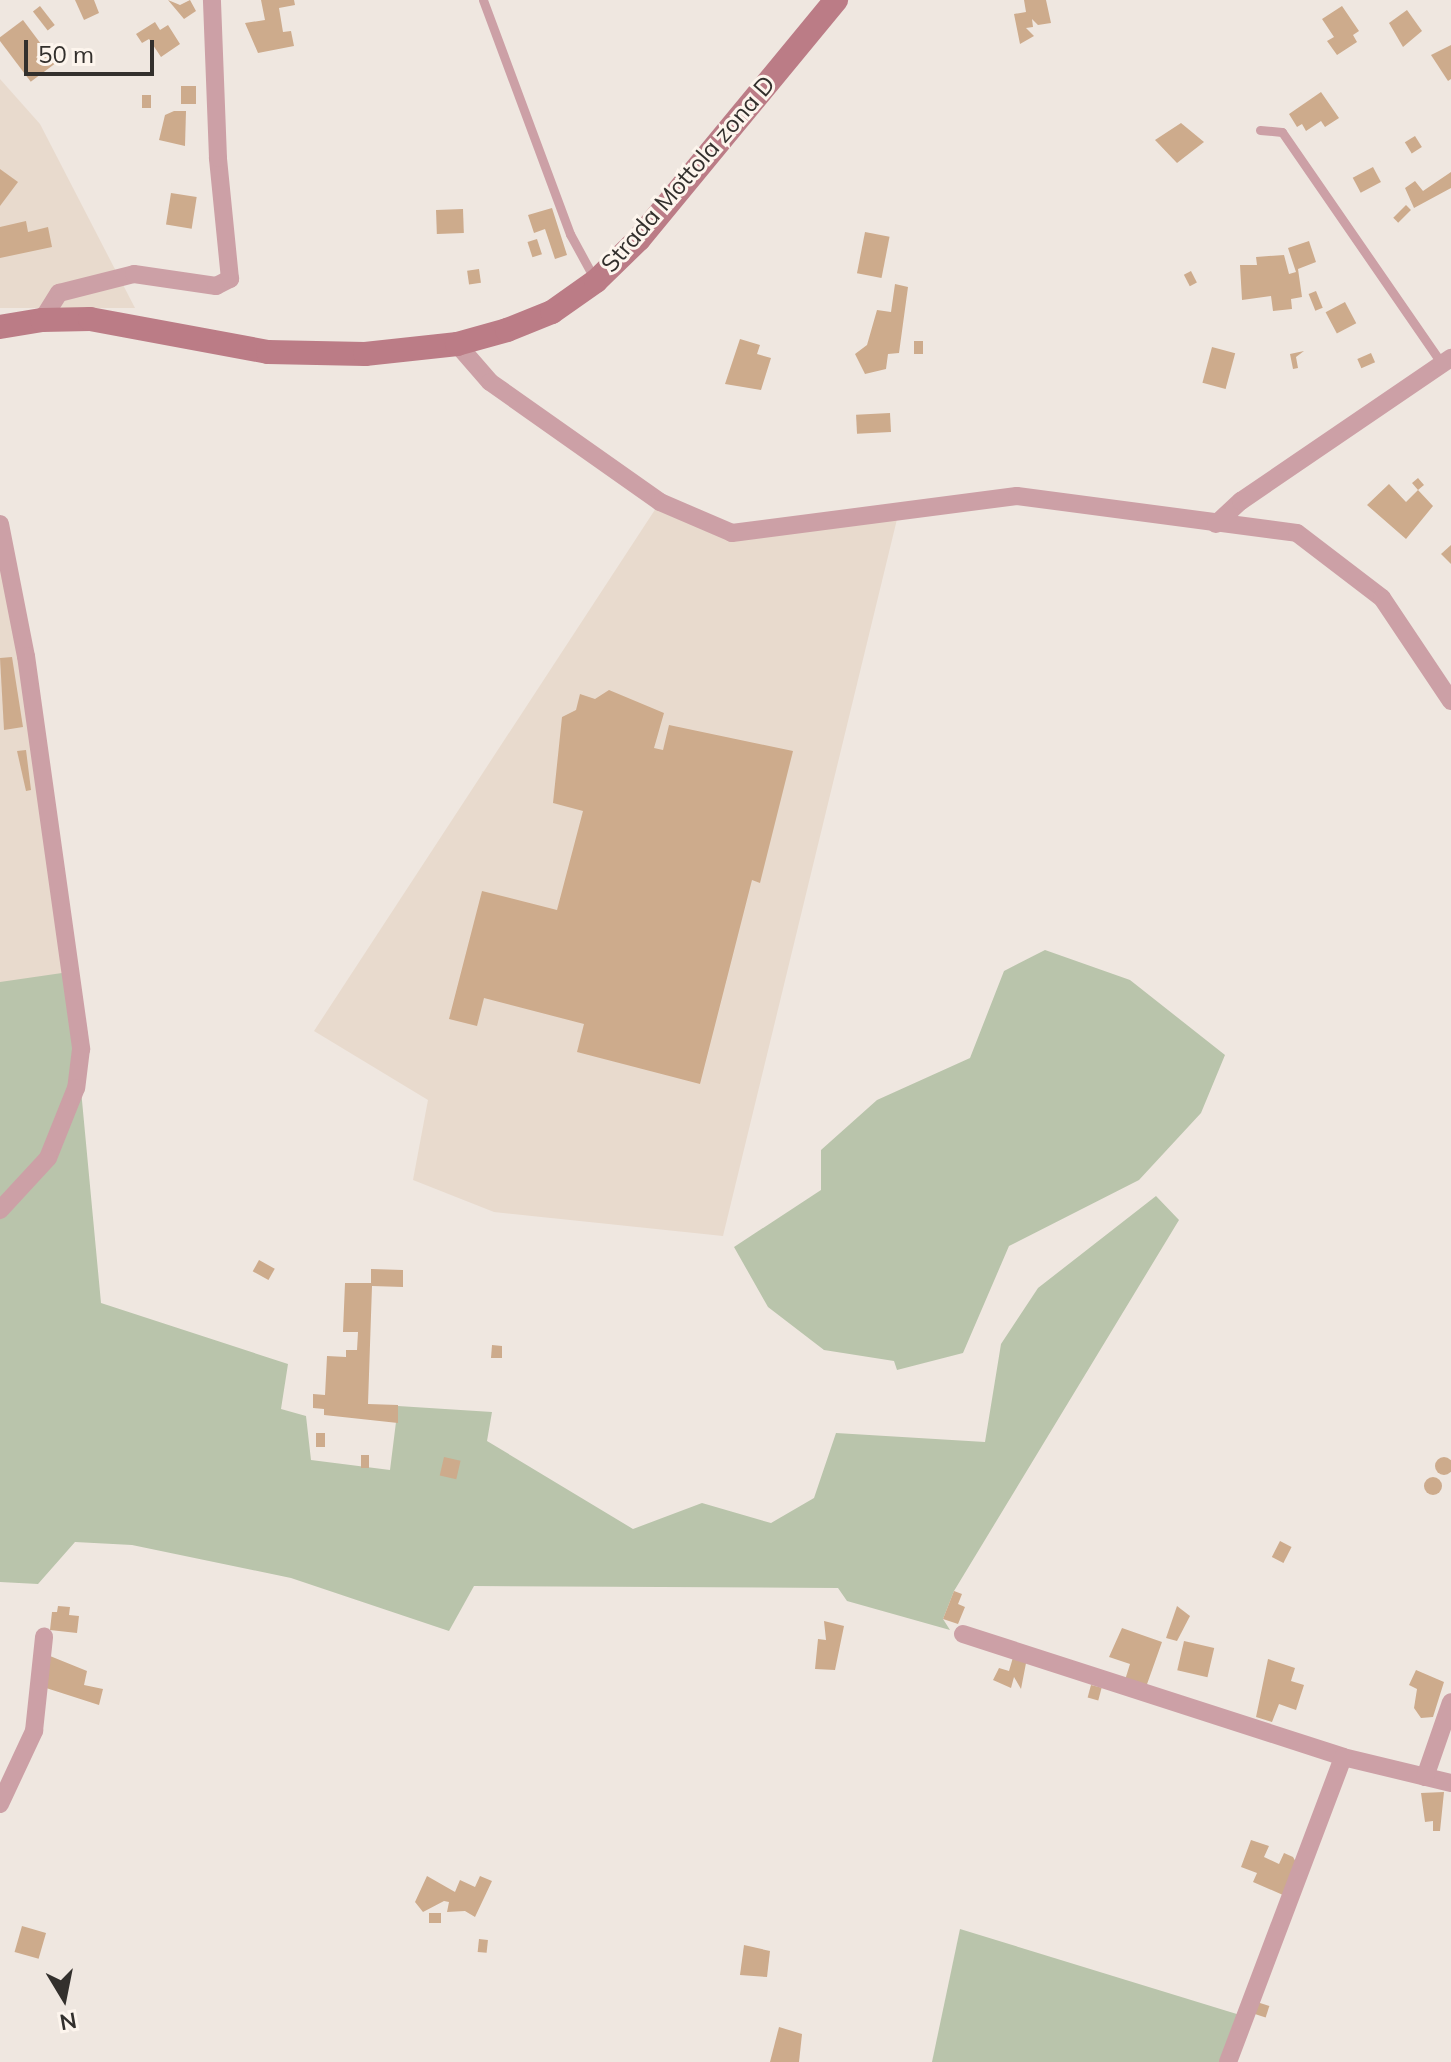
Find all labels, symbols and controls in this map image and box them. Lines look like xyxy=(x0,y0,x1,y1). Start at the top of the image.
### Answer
scale bar xyxy=(28,24,158,74)
text: 50 m xyxy=(38,39,94,69)
street label: Strada Mottola zona D xyxy=(595,70,781,278)
north arrow xyxy=(24,1958,104,2038)
text: N xyxy=(58,2006,79,2037)

